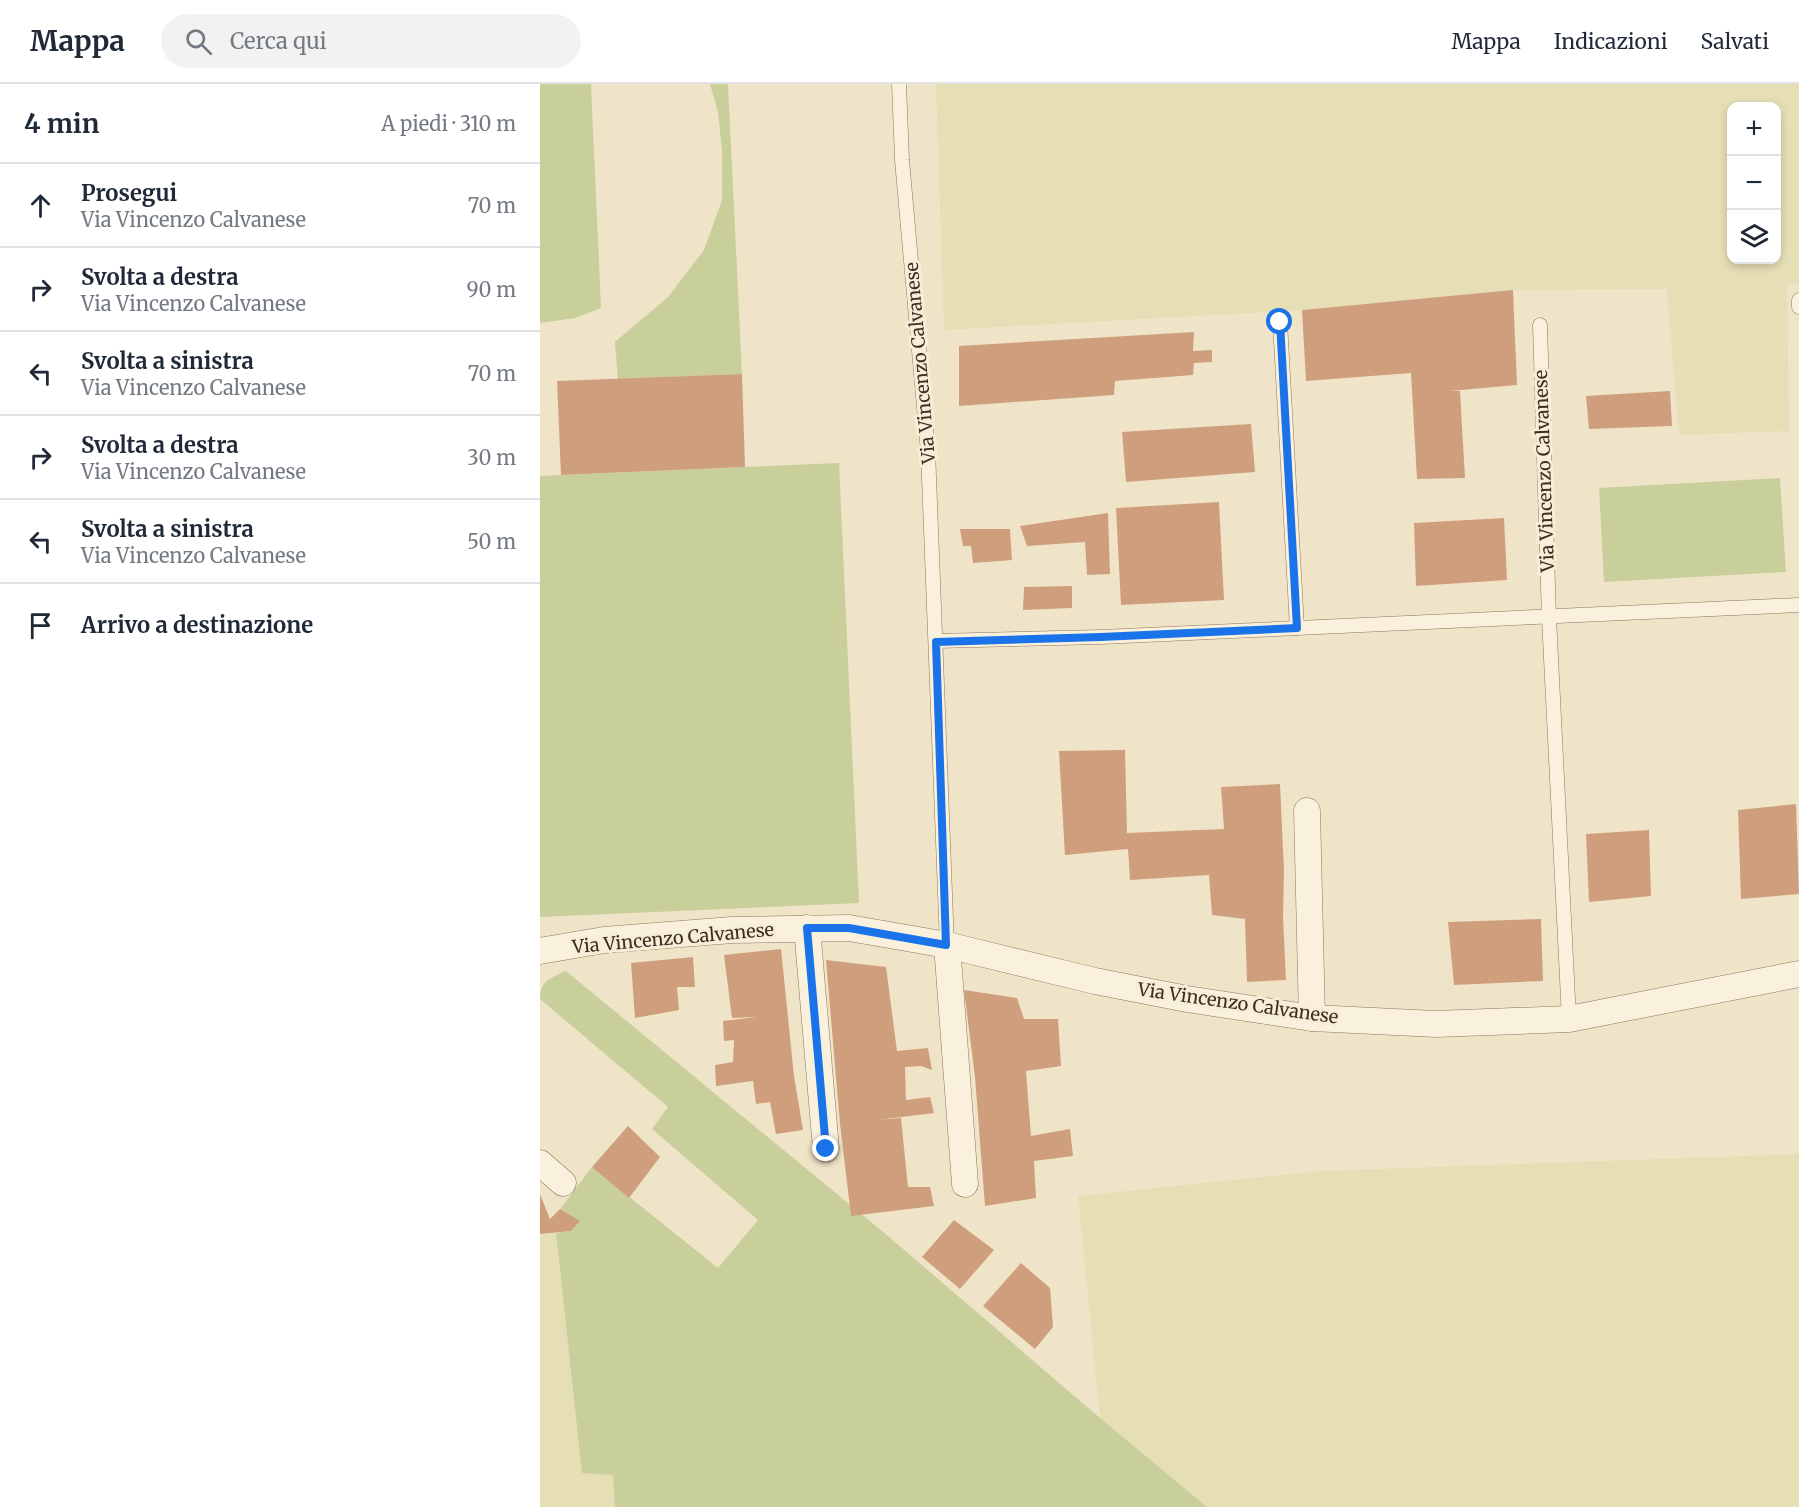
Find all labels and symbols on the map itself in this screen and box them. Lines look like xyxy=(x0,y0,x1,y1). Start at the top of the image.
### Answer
street label: Via Vincenzo Calvanese xyxy=(900,261,940,466)
route start xyxy=(1266,308,1292,334)
street label: Via Vincenzo Calvanese xyxy=(1529,369,1559,574)
street label: Via Vincenzo Calvanese xyxy=(570,918,775,958)
street label: Via Vincenzo Calvanese xyxy=(1135,977,1340,1028)
route end xyxy=(812,1135,838,1161)

